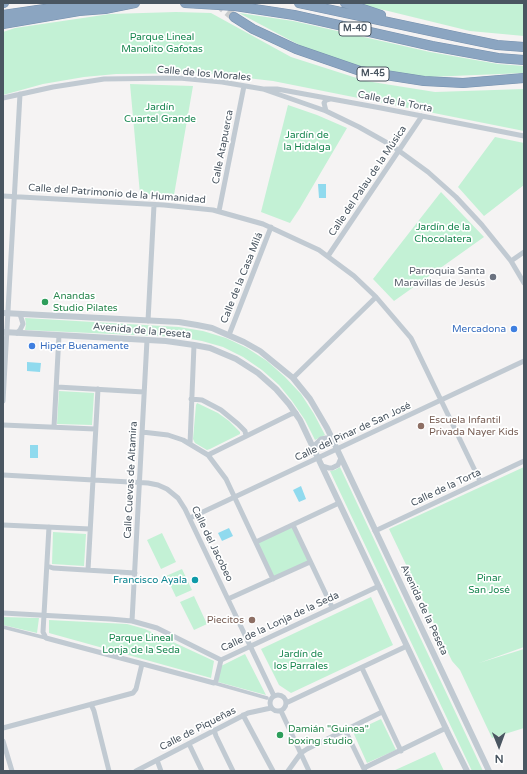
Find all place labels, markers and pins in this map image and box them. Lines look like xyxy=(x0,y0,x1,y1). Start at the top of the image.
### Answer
place label: Parroquia Santa Maravillas de Jesús xyxy=(394,265,485,288)
marker: Parroquia Santa Maravillas de Jesús xyxy=(488,272,498,282)
place label: Anandas Studio Pilates xyxy=(53,290,118,314)
marker: Anandas Studio Pilates xyxy=(40,297,50,307)
place label: Mercadona xyxy=(452,323,506,335)
marker: Mercadona xyxy=(509,324,519,334)
place label: Hiper Buenamente xyxy=(40,340,129,352)
marker: Hiper Buenamente xyxy=(27,341,37,351)
place label: Escuela Infantil Privada Nayer Kids xyxy=(429,414,519,438)
marker: Escuela Infantil Privada Nayer Kids xyxy=(416,421,426,431)
place label: Francisco Ayala xyxy=(113,574,187,586)
marker: Francisco Ayala xyxy=(190,575,200,585)
place label: Piecitos xyxy=(207,614,244,626)
marker: Piecitos xyxy=(247,615,257,625)
place label: Damián "Guinea" boxing studio xyxy=(288,723,369,746)
marker: Damián "Guinea" boxing studio xyxy=(275,730,285,740)

